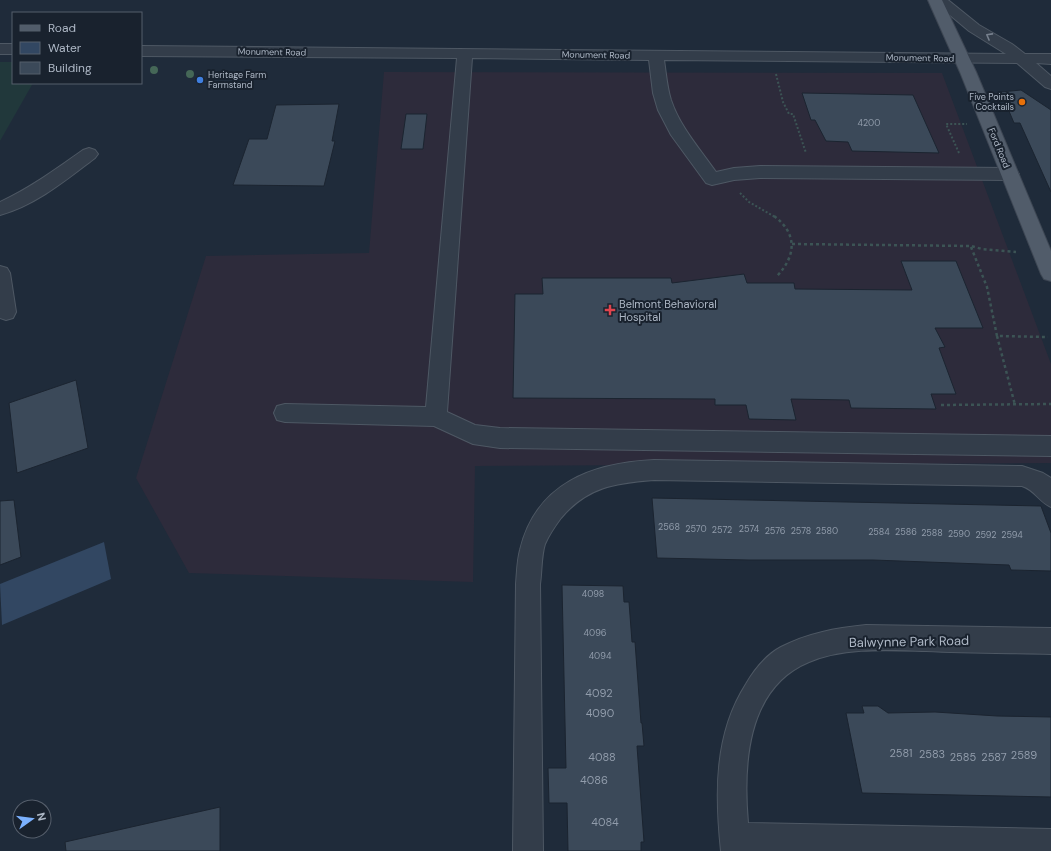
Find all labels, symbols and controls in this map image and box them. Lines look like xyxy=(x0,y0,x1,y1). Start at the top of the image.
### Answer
legend xyxy=(12,12,142,84)
text: Road xyxy=(48,20,76,36)
one-way arrow xyxy=(986,34,993,41)
text: Water xyxy=(48,40,82,56)
street label: Monument Road xyxy=(238,45,307,59)
street label: Monument Road xyxy=(562,48,631,62)
street label: Monument Road xyxy=(886,51,955,65)
text: Building xyxy=(48,60,92,76)
place label: Heritage Farm Farmstand xyxy=(208,69,266,91)
marker: Heritage Farm Farmstand xyxy=(195,75,205,85)
place label: Five Points Cocktails xyxy=(969,91,1014,113)
marker: Five Points Cocktails xyxy=(1017,97,1027,107)
house number: 4200 xyxy=(858,117,880,129)
street label: Ford Road xyxy=(986,126,1013,170)
place label: Belmont Behavioral Hospital xyxy=(619,297,717,324)
marker: Belmont Behavioral Hospital xyxy=(604,304,616,316)
house number: 2568 xyxy=(658,521,680,533)
house number: 2570 xyxy=(685,523,707,535)
house number: 2574 xyxy=(739,523,760,535)
house number: 2572 xyxy=(712,524,732,536)
house number: 2576 xyxy=(765,525,786,537)
house number: 2578 xyxy=(791,525,811,537)
house number: 2580 xyxy=(816,525,838,537)
house number: 2584 xyxy=(868,526,890,538)
house number: 2586 xyxy=(895,526,917,538)
house number: 2588 xyxy=(921,527,943,539)
house number: 2590 xyxy=(948,528,970,540)
house number: 2592 xyxy=(975,529,997,541)
house number: 2594 xyxy=(1001,529,1023,541)
house number: 4098 xyxy=(582,588,604,600)
house number: 4096 xyxy=(584,627,607,639)
street label: Balwynne Park Road xyxy=(849,632,969,651)
house number: 4094 xyxy=(589,650,612,662)
house number: 4092 xyxy=(585,686,613,700)
house number: 4090 xyxy=(586,706,614,720)
house number: 2581 xyxy=(890,746,912,760)
house number: 2583 xyxy=(919,747,945,761)
house number: 2589 xyxy=(1011,748,1037,762)
house number: 4088 xyxy=(588,750,616,764)
house number: 2585 xyxy=(950,750,977,764)
house number: 2587 xyxy=(981,750,1007,764)
house number: 4086 xyxy=(580,773,608,787)
north arrow xyxy=(12,799,52,839)
text: N xyxy=(34,811,49,822)
house number: 4084 xyxy=(591,815,619,829)

